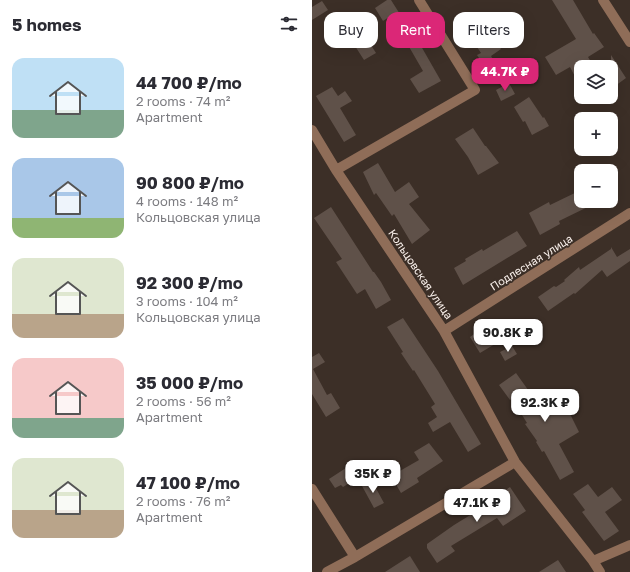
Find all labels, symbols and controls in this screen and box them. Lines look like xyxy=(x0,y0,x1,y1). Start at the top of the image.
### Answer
chip: Buy xyxy=(324,12,378,48)
chip: Rent xyxy=(386,12,445,48)
chip: Filters xyxy=(453,12,524,48)
icon: filters xyxy=(278,13,300,35)
text: 5 homes xyxy=(12,14,82,35)
pin: 44.7K ₽ xyxy=(468,58,542,92)
map controls xyxy=(574,60,618,208)
button: layers xyxy=(574,60,618,104)
text: 44.7K ₽ xyxy=(481,63,529,79)
text: 44 700 ₽/mo xyxy=(136,72,242,93)
icon: home xyxy=(44,74,92,122)
text: 2 rooms · 74 m² xyxy=(136,93,230,109)
text: Apartment xyxy=(136,109,203,125)
button: + xyxy=(574,112,618,156)
button: − xyxy=(574,164,618,208)
text: 90 800 ₽/mo xyxy=(136,172,244,193)
icon: home xyxy=(44,174,92,222)
text: 4 rooms · 148 m² xyxy=(136,193,238,209)
text: Кольцовская улица xyxy=(136,209,261,225)
street label: Кольцовская улица xyxy=(386,227,456,321)
street label: Подлесная улица xyxy=(487,231,575,293)
text: 92 300 ₽/mo xyxy=(136,272,243,293)
icon: home xyxy=(44,274,92,322)
text: 3 rooms · 104 m² xyxy=(136,293,238,309)
text: Кольцовская улица xyxy=(136,309,261,325)
pin: 90.8K ₽ xyxy=(471,319,545,353)
text: 90.8K ₽ xyxy=(483,324,533,340)
text: 35 000 ₽/mo xyxy=(136,372,243,393)
icon: home xyxy=(44,374,92,422)
pin: 92.3K ₽ xyxy=(508,389,582,423)
text: 2 rooms · 56 m² xyxy=(136,393,231,409)
text: 92.3K ₽ xyxy=(520,394,570,410)
text: Apartment xyxy=(136,409,203,425)
pin: 35K ₽ xyxy=(345,460,401,494)
text: 35K ₽ xyxy=(354,465,392,481)
text: 47 100 ₽/mo xyxy=(136,472,240,493)
icon: home xyxy=(44,474,92,522)
pin: 47.1K ₽ xyxy=(440,489,514,523)
text: 2 rooms · 76 m² xyxy=(136,493,230,509)
text: 47.1K ₽ xyxy=(453,494,501,510)
text: Apartment xyxy=(136,509,203,525)

